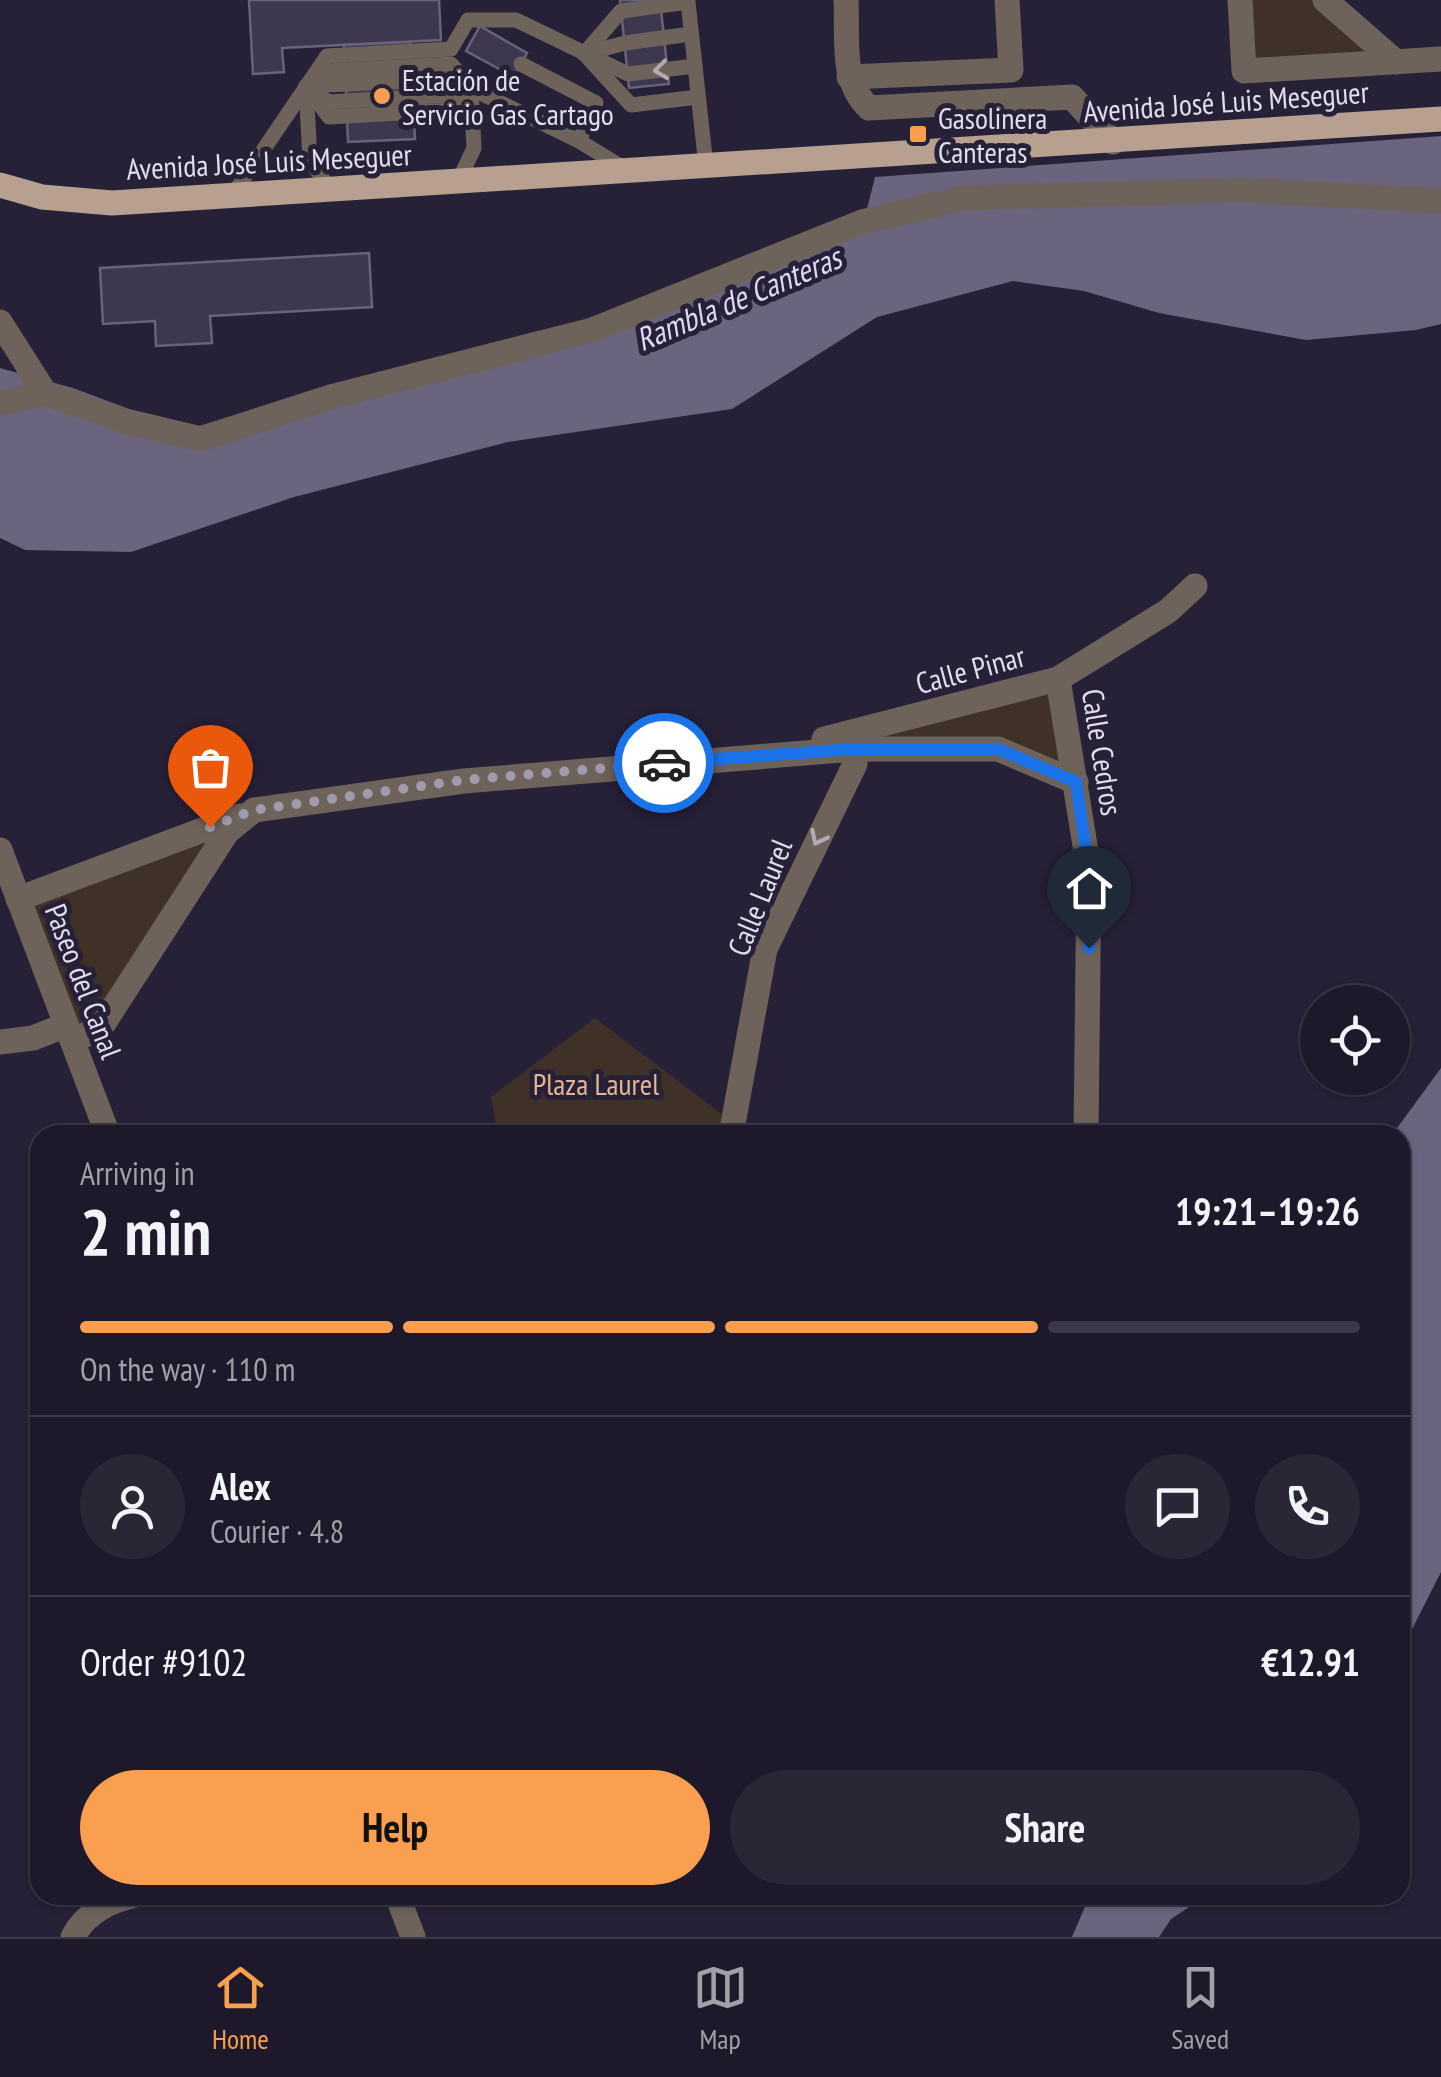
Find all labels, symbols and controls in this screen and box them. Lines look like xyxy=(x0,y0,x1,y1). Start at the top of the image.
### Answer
one-way arrow xyxy=(653,58,670,79)
place label: Estación de Servicio Gas Cartago xyxy=(402,60,614,133)
street label: Avenida José Luis Meseguer xyxy=(1082,72,1371,130)
marker: Estación de Servicio Gas Cartago xyxy=(371,85,393,107)
place label: Gasolinera Canteras xyxy=(938,98,1047,171)
marker: Gasolinera Canteras xyxy=(907,123,929,145)
street label: Avenida José Luis Meseguer xyxy=(125,134,414,188)
water label: Rambla de Canteras xyxy=(629,235,850,360)
street label: Calle Pinar xyxy=(911,636,1030,702)
street label: Calle Cedros xyxy=(1074,686,1132,818)
courier xyxy=(614,713,714,813)
pin xyxy=(168,725,253,828)
icon: car xyxy=(637,736,692,791)
icon: bag xyxy=(183,740,238,795)
one-way arrow xyxy=(811,828,831,846)
street label: Calle Laurel xyxy=(718,833,800,961)
pin xyxy=(1047,846,1132,949)
icon: home xyxy=(1062,861,1117,916)
street label: Paseo del Canal xyxy=(37,898,131,1064)
map controls xyxy=(1300,985,1410,1095)
button: locate xyxy=(1300,985,1410,1095)
park label: Plaza Laurel xyxy=(533,1064,659,1103)
text: Arriving in xyxy=(80,1152,195,1194)
text: 19:21–19:26 xyxy=(1175,1186,1360,1235)
text: 2 min xyxy=(80,1189,211,1273)
text: On the way · 110 m xyxy=(80,1348,295,1390)
button: person xyxy=(80,1454,185,1559)
button: chat xyxy=(1125,1454,1230,1559)
button: phone xyxy=(1255,1454,1360,1559)
text: Alex xyxy=(210,1461,271,1510)
text: Courier · 4.8 xyxy=(210,1510,344,1552)
text: Order #9102 xyxy=(80,1637,247,1686)
text: €12.91 xyxy=(1261,1637,1360,1686)
button: Help xyxy=(80,1770,710,1885)
button: Share xyxy=(730,1770,1360,1885)
tab: Home xyxy=(212,1960,269,2057)
tab: Map xyxy=(693,1960,748,2057)
tab: Saved xyxy=(1171,1960,1229,2057)

